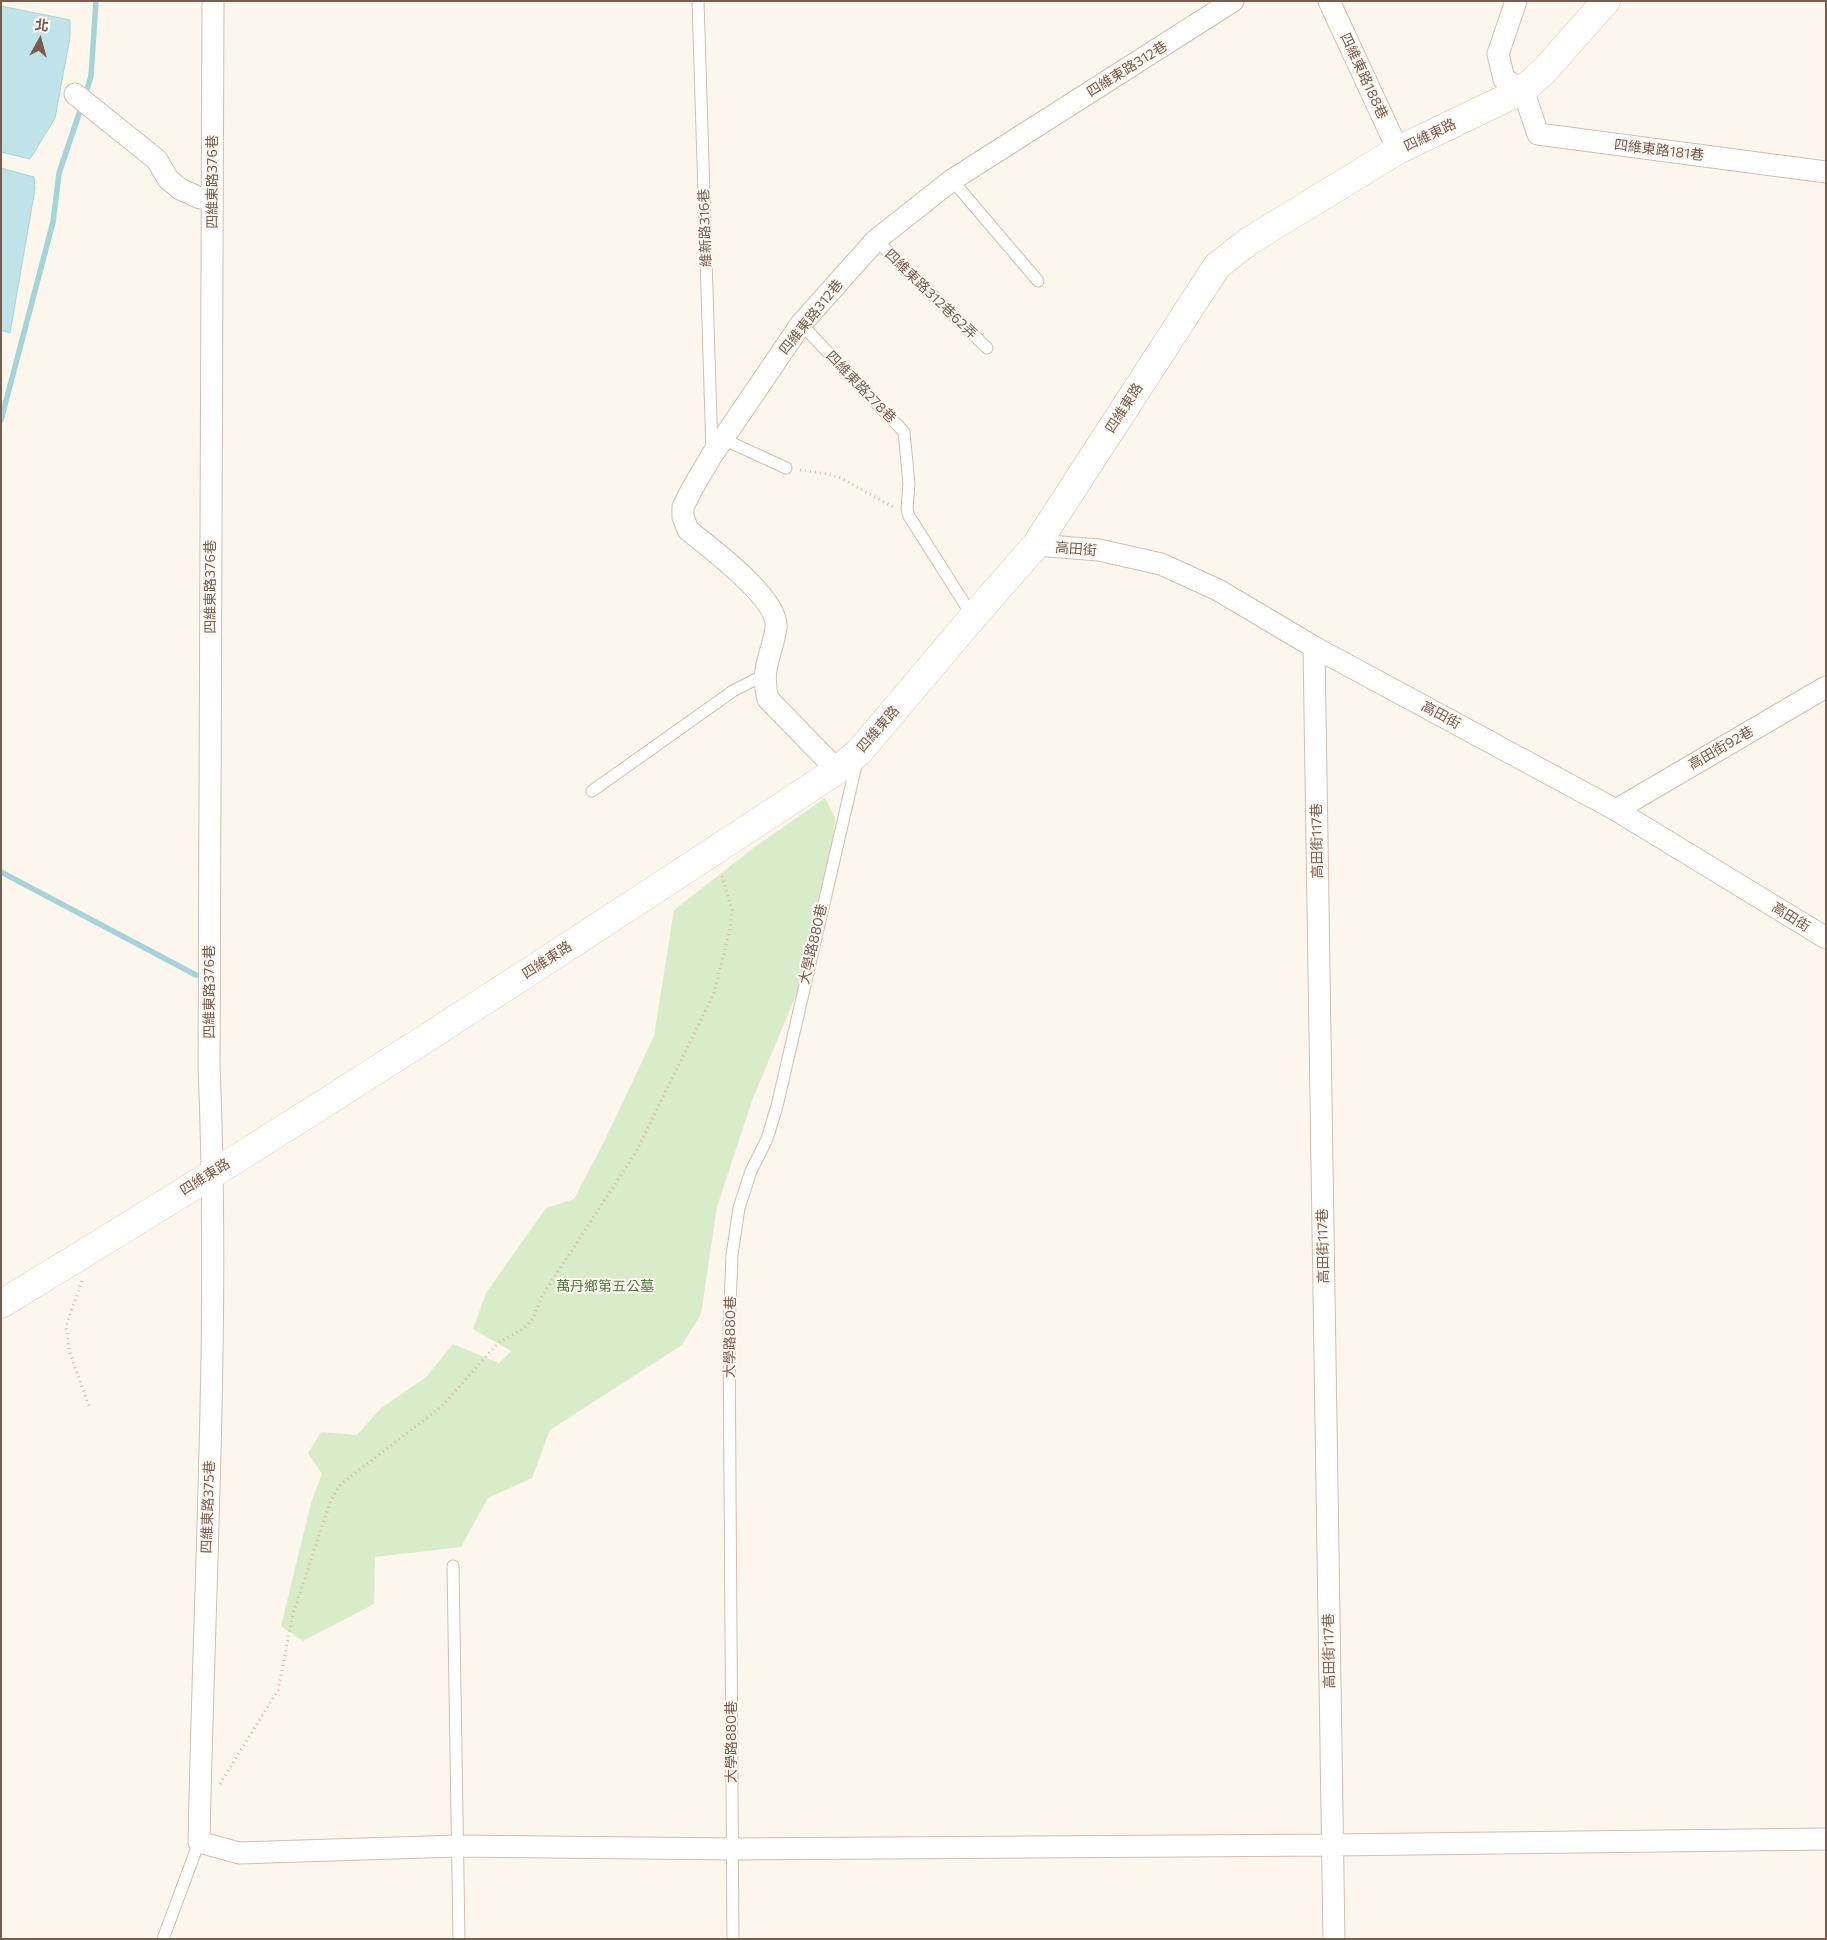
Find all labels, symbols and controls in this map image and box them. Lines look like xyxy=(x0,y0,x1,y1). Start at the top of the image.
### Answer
north arrow xyxy=(15,15,65,65)
text: 北 xyxy=(34,15,50,34)
street label: 四維東路188巷 xyxy=(1337,30,1391,122)
street label: 四維東路312巷 xyxy=(1084,38,1170,100)
street label: 四維東路 xyxy=(1401,115,1459,155)
street label: 四維東路376巷 xyxy=(204,135,220,229)
street label: 四維東路181巷 xyxy=(1613,136,1705,164)
street label: 維新路316巷 xyxy=(695,188,715,268)
street label: 四維東路312巷62弄 xyxy=(881,246,981,342)
street label: 四維東路312巷 xyxy=(776,276,846,358)
street label: 四維東路278巷 xyxy=(822,348,900,426)
street label: 四維東路 xyxy=(1102,380,1146,436)
street label: 高田街 xyxy=(1054,539,1098,559)
street label: 四維東路376巷 xyxy=(202,540,218,634)
street label: 高田街 xyxy=(1419,698,1463,732)
street label: 四維東路 xyxy=(853,702,903,756)
street label: 高田街92巷 xyxy=(1686,723,1756,773)
street label: 高田街117巷 xyxy=(1308,803,1326,879)
street label: 高田街 xyxy=(1769,899,1813,935)
street label: 大學路880巷 xyxy=(796,902,830,986)
street label: 四維東路 xyxy=(519,938,575,982)
street label: 四維東路376巷 xyxy=(201,945,217,1039)
street label: 四維東路 xyxy=(177,1155,233,1199)
street label: 高田街117巷 xyxy=(1314,1208,1332,1284)
park label: 萬丹鄉第五公墓 xyxy=(556,1278,654,1294)
street label: 大學路880巷 xyxy=(721,1296,739,1378)
street label: 四維東路375巷 xyxy=(198,1460,218,1554)
street label: 高田街117巷 xyxy=(1320,1613,1338,1689)
street label: 大學路880巷 xyxy=(723,1701,739,1783)

